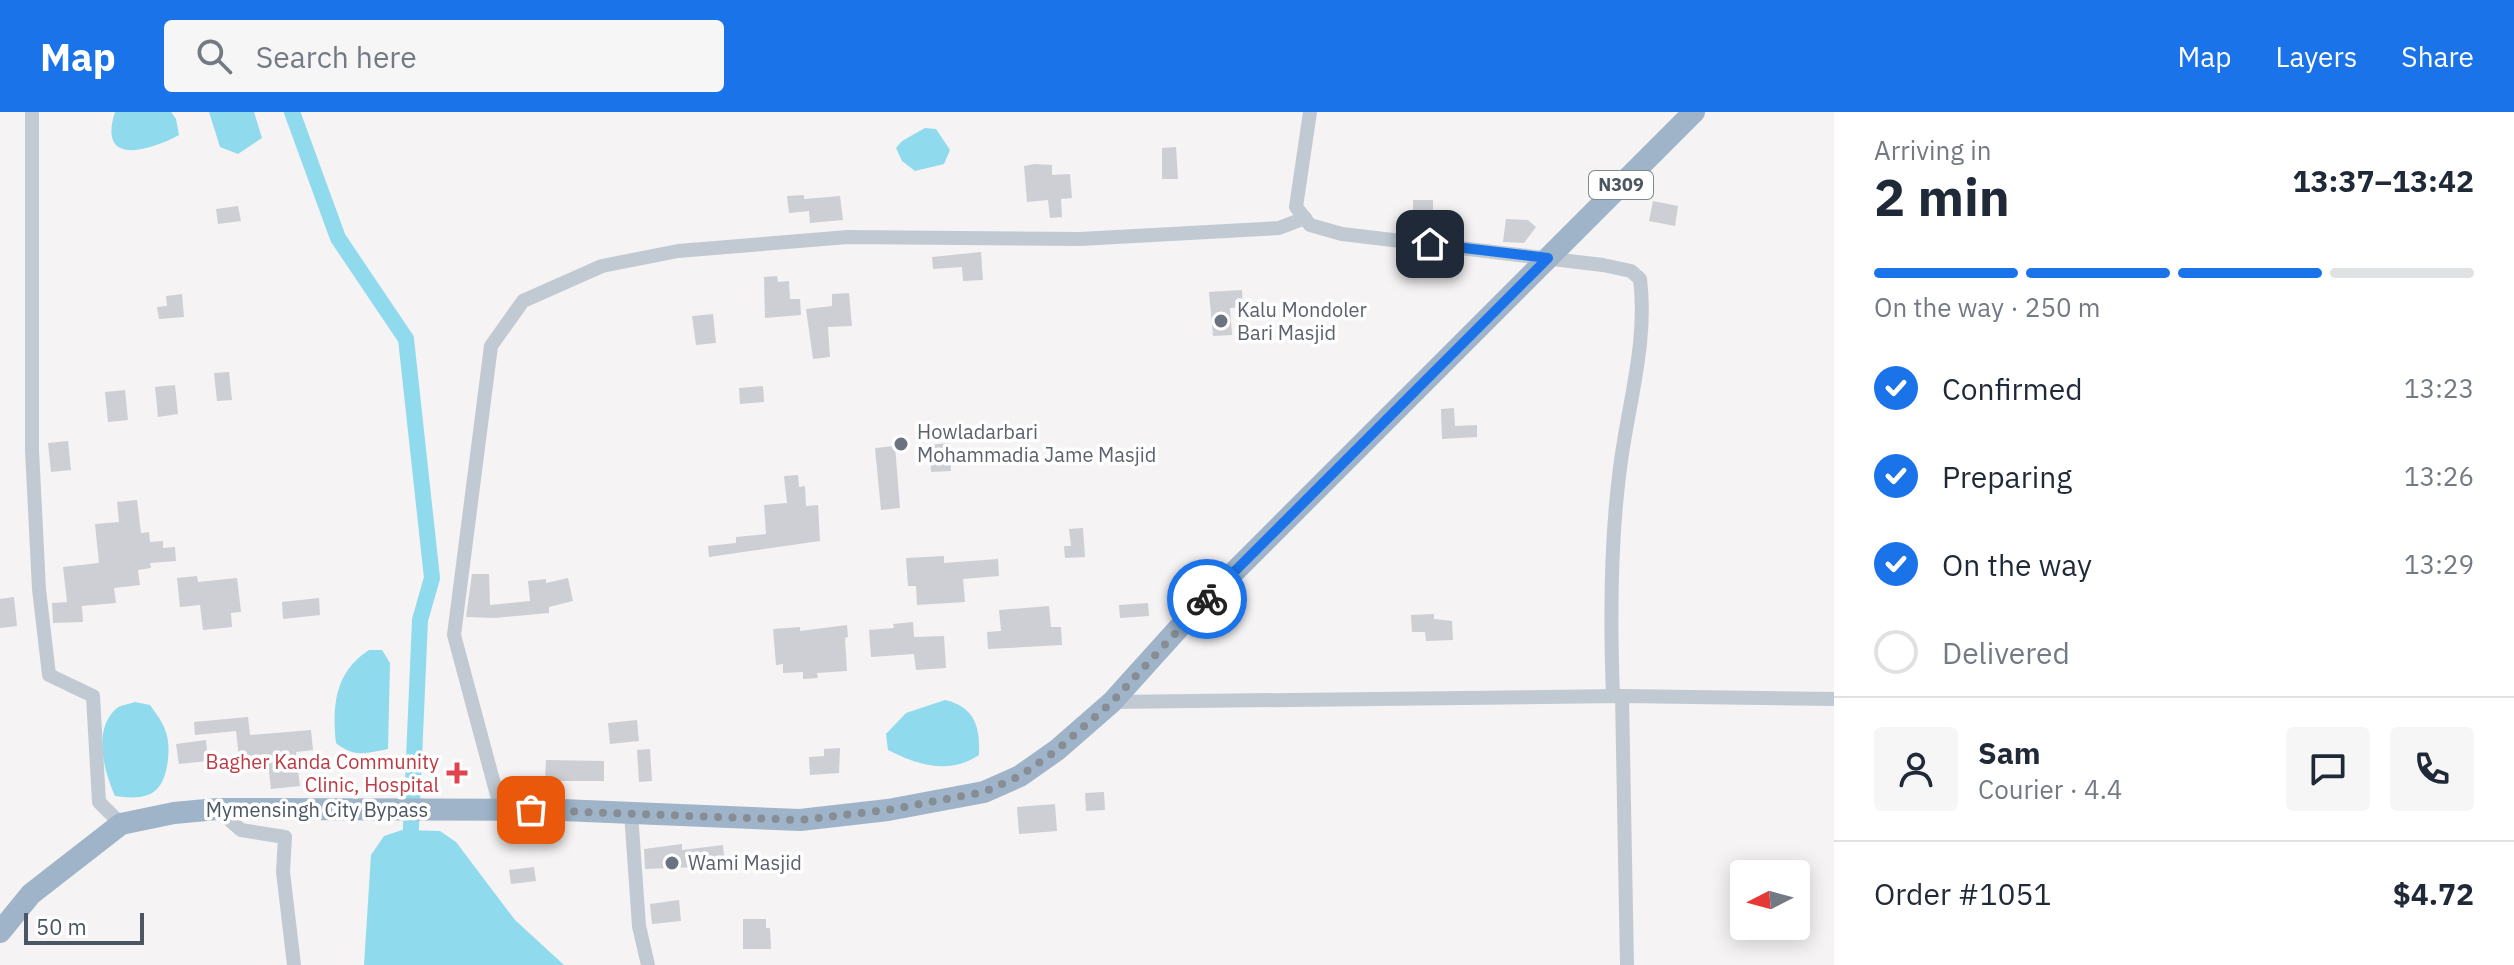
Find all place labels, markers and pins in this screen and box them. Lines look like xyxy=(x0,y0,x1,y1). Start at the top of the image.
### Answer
pin xyxy=(1396,210,1464,278)
place label: Kalu Mondoler Bari Masjid xyxy=(1237,296,1367,346)
marker: Kalu Mondoler Bari Masjid xyxy=(1212,312,1230,330)
place label: Howladarbari Mohammadia Jame Masjid xyxy=(917,418,1156,468)
marker: Howladarbari Mohammadia Jame Masjid xyxy=(892,435,910,453)
place label: Bagher Kanda Community Clinic, Hospital xyxy=(206,748,439,798)
marker: Bagher Kanda Community Clinic, Hospital xyxy=(446,762,468,784)
pin xyxy=(497,776,565,844)
place label: Wami Masjid xyxy=(688,849,802,876)
marker: Wami Masjid xyxy=(663,854,681,872)

